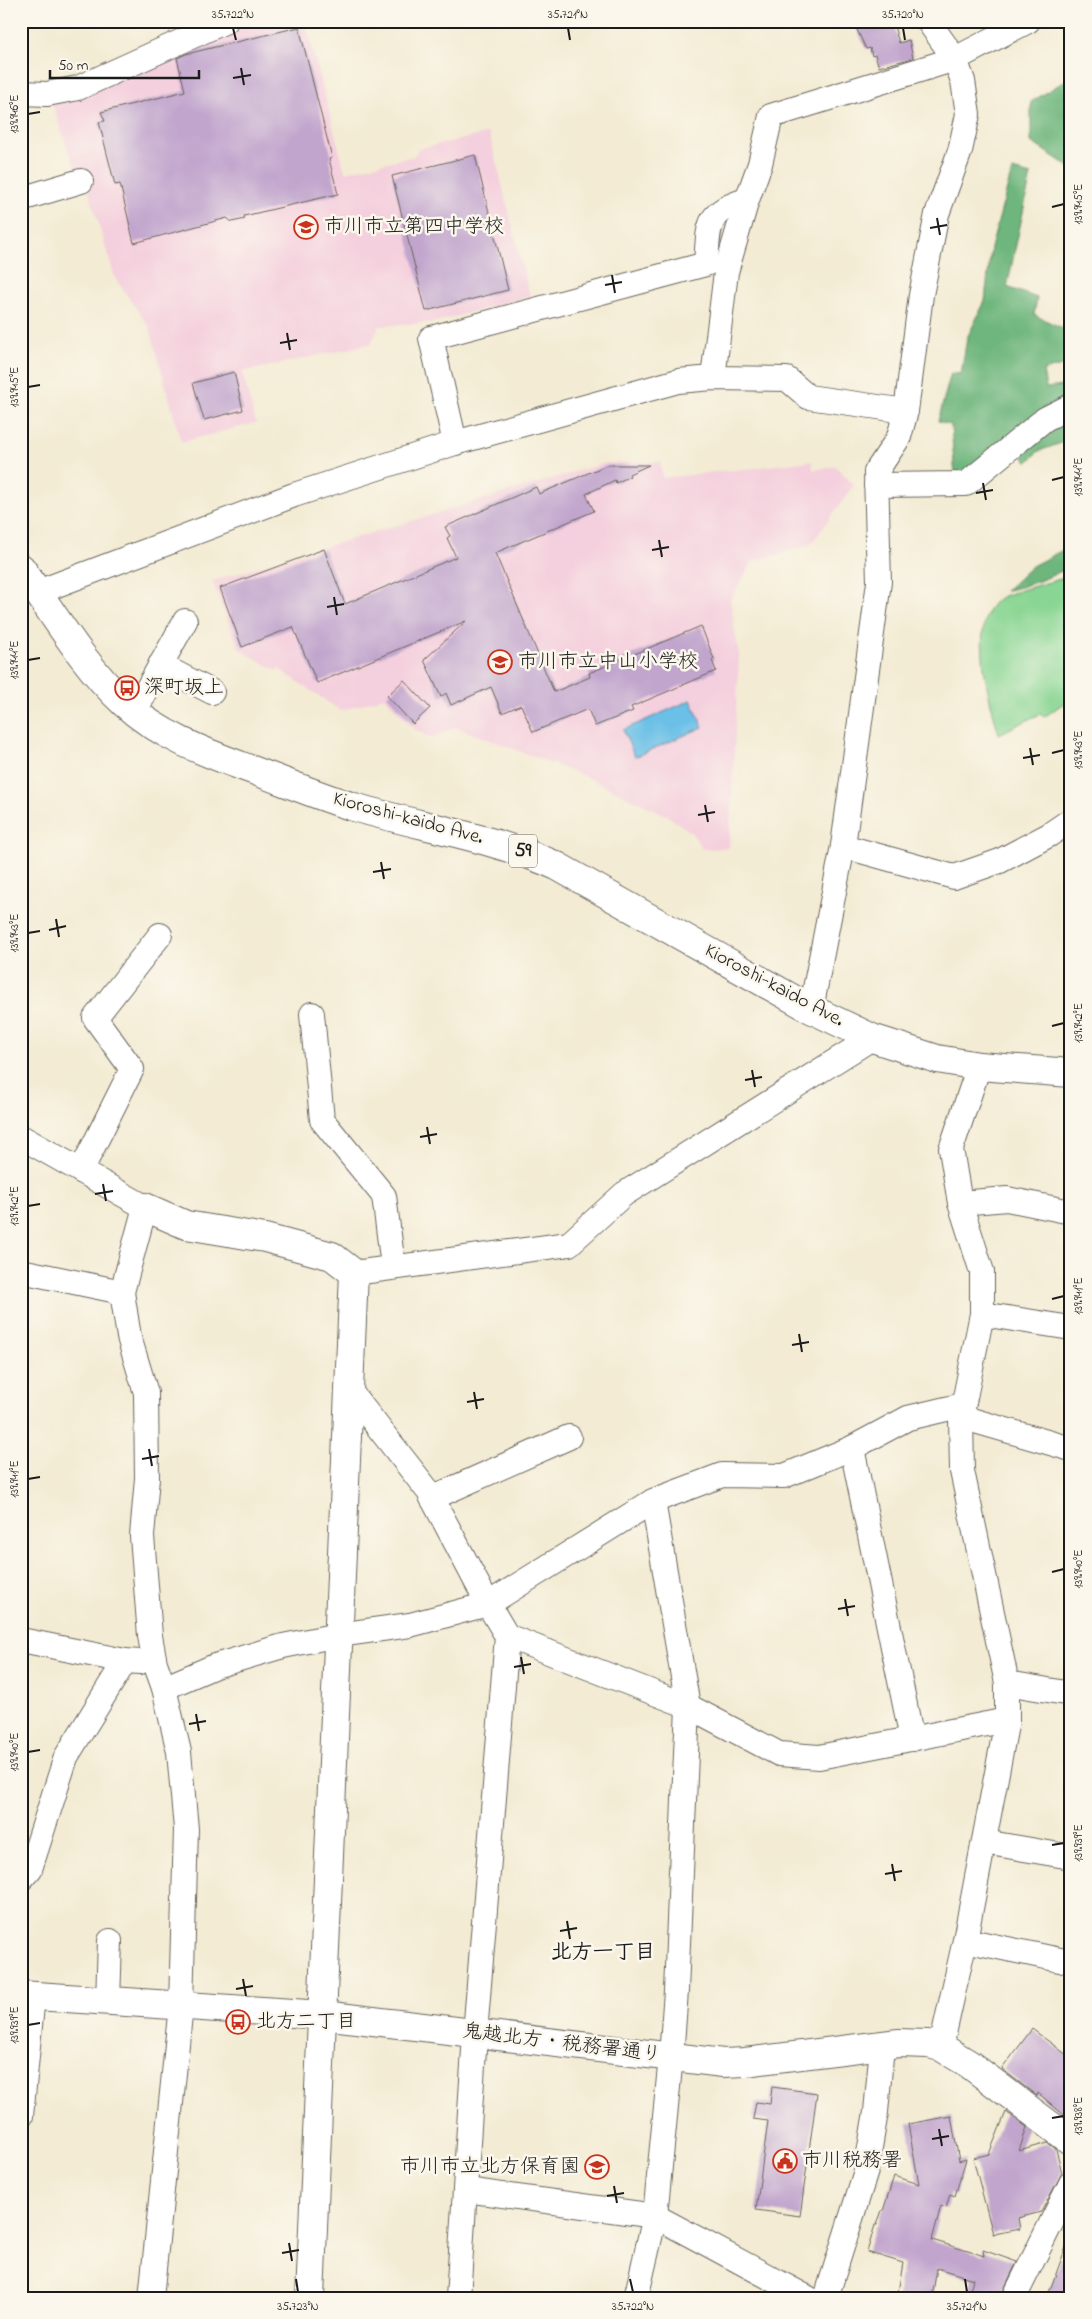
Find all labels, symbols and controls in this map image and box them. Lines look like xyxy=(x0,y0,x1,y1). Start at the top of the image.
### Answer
text: 35.722°N xyxy=(212,6,254,24)
text: 35.721°N xyxy=(548,6,588,24)
text: 35.720°N xyxy=(882,6,924,24)
scale bar xyxy=(50,48,199,80)
text: 50 m xyxy=(58,55,89,77)
text: 139.946°E xyxy=(6,94,24,134)
text: 139.945°E xyxy=(1070,184,1088,224)
place label: 市川市立第四中学校 xyxy=(324,213,504,242)
school or university icon: 市川市立第四中学校 xyxy=(293,214,319,240)
text: 139.945°E xyxy=(6,367,24,407)
text: 139.944°E xyxy=(1070,458,1088,496)
text: 139.944°E xyxy=(6,641,24,679)
place label: 市川市立中山小学校 xyxy=(518,648,698,677)
school or university icon: 市川市立中山小学校 xyxy=(487,649,513,675)
place label: 深町坂上 xyxy=(144,674,224,703)
bus stop icon: 深町坂上 xyxy=(114,675,140,701)
text: 139.943°E xyxy=(1070,731,1088,769)
street label: Kioroshi-kaido Ave. xyxy=(330,785,486,853)
road number: 59 xyxy=(509,834,537,868)
text: 139.943°E xyxy=(6,914,24,952)
street label: Kioroshi-kaido Ave. xyxy=(699,937,849,1035)
text: 139.942°E xyxy=(1070,1003,1088,1043)
text: 139.942°E xyxy=(6,1186,24,1226)
text: 139.941°E xyxy=(1070,1277,1088,1315)
text: 139.941°E xyxy=(6,1460,24,1498)
text: 139.940°E xyxy=(1070,1549,1088,1589)
text: 139.940°E xyxy=(6,1732,24,1772)
text: 139.939°E xyxy=(1070,1824,1088,1862)
district label: 北方一丁目 xyxy=(551,1938,656,1968)
text: 139.939°E xyxy=(6,2006,24,2044)
place label: 北方二丁目 xyxy=(256,2008,356,2037)
bus stop icon: 北方二丁目 xyxy=(225,2009,251,2035)
street label: 鬼越北方・税務署通り xyxy=(461,2017,663,2071)
text: 139.938°E xyxy=(1070,2097,1088,2135)
place label: 市川税務署 xyxy=(802,2147,902,2176)
public building icon: 市川税務署 xyxy=(772,2148,798,2174)
place label: 市川市立北方保育園 xyxy=(400,2153,580,2182)
school or university icon: 市川市立北方保育園 xyxy=(584,2154,610,2180)
text: 35.723°N xyxy=(277,2298,319,2316)
text: 35.722°N xyxy=(612,2298,654,2316)
text: 35.721°N xyxy=(947,2298,987,2316)

